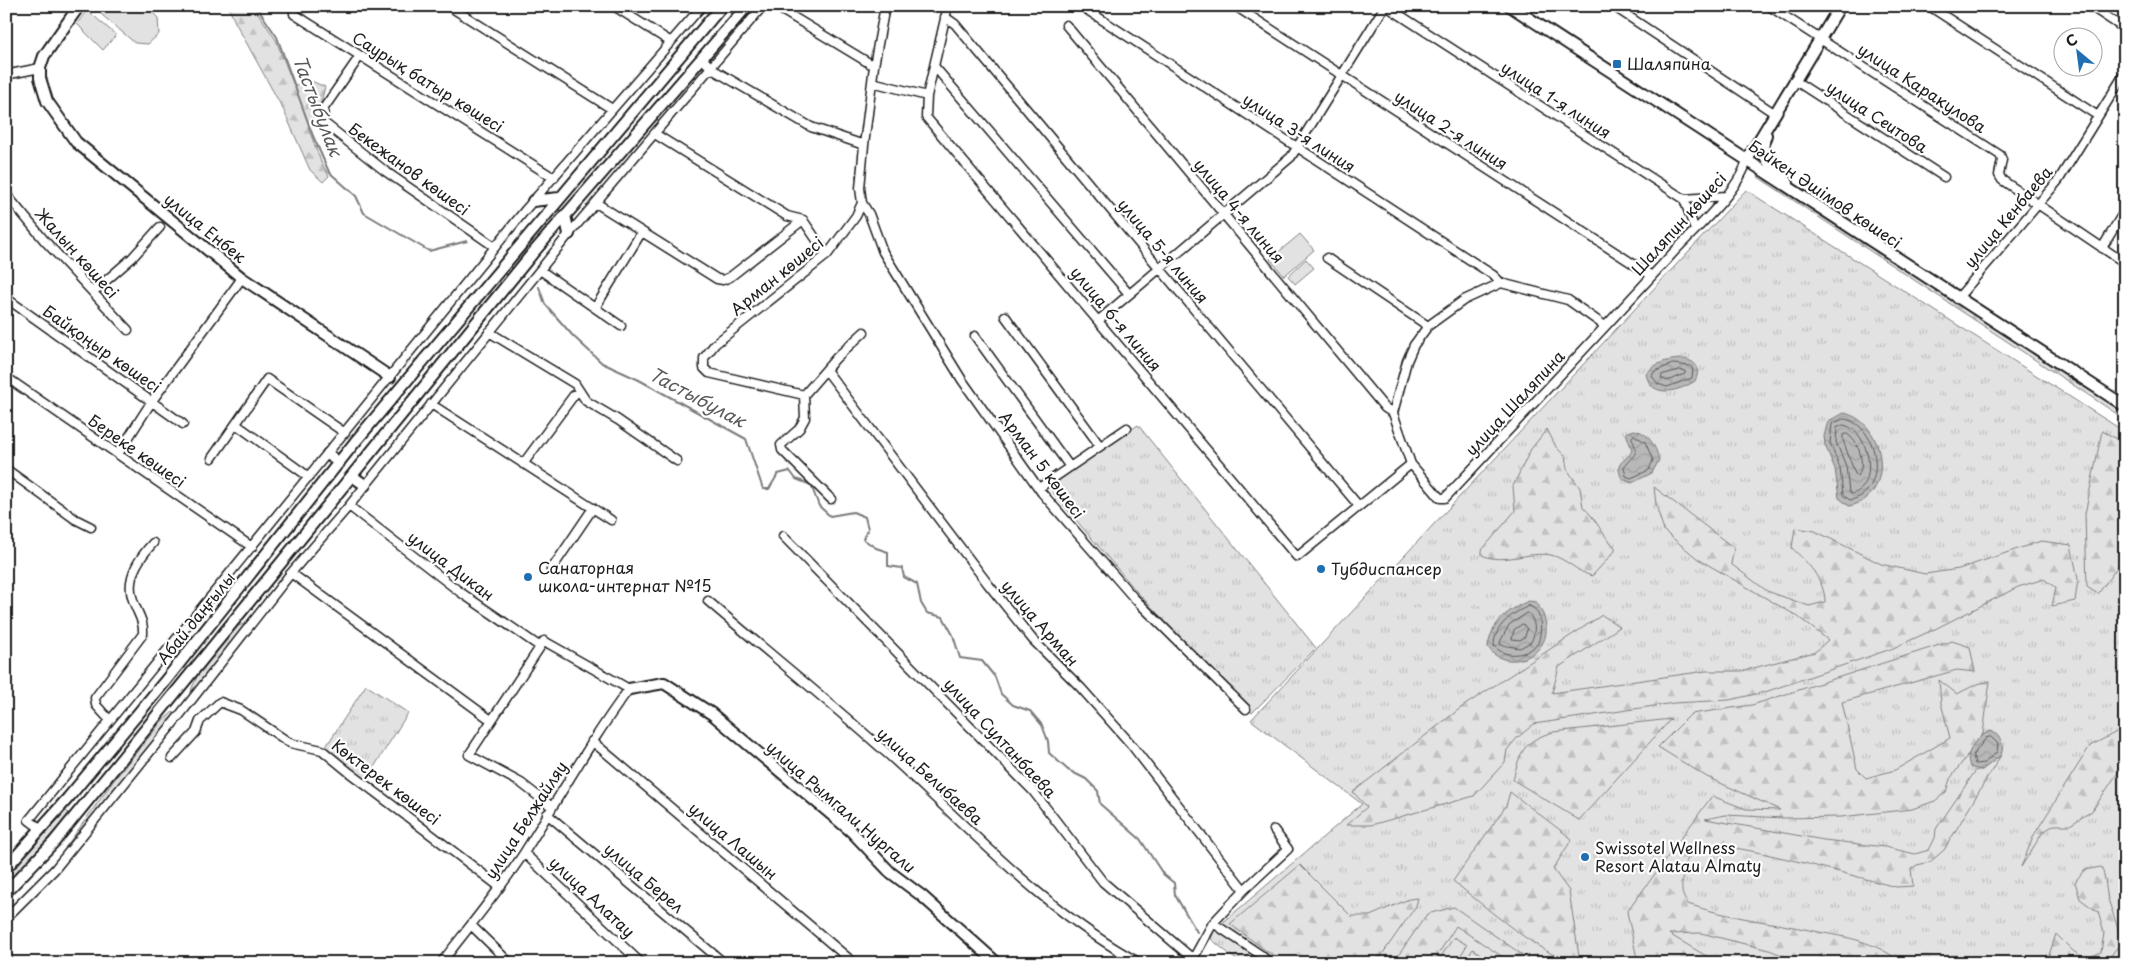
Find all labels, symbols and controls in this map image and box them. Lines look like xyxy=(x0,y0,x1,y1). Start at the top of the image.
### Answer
street label: Саурық батыр көшесі xyxy=(348,25,509,138)
north arrow xyxy=(2054,28,2104,78)
text: С xyxy=(2062,28,2081,52)
street label: улица Каракулова xyxy=(1854,37,1992,138)
water label: Тастыбулак xyxy=(287,51,350,161)
place label: Шаляпина xyxy=(1627,51,1711,75)
street label: улица 1-я линия xyxy=(1497,55,1616,144)
marker: Шаляпина xyxy=(1611,58,1623,70)
street label: улица Сеитова xyxy=(1822,74,1933,158)
street label: улица 2-я линия xyxy=(1390,83,1513,175)
street label: улица 3-я линия xyxy=(1238,87,1361,178)
street label: Бекежанов көшесі xyxy=(344,116,475,220)
street label: Бәйкен Әшімов көшесі xyxy=(1744,133,1907,253)
street label: улица 4-я линия xyxy=(1189,153,1291,268)
street label: улица Кенбаева xyxy=(1957,160,2057,273)
street label: Шаляпин көшесі xyxy=(1625,166,1731,280)
street label: улица Енбек xyxy=(159,187,252,268)
street label: улица 5-я линия xyxy=(1113,193,1215,308)
street label: Жалын көшесі xyxy=(30,202,125,303)
street label: Арман көшесі xyxy=(725,230,828,320)
street label: улица 6-я линия xyxy=(1066,261,1168,376)
street label: Байқоңыр көшесі xyxy=(39,298,167,398)
street label: улица Шаляпина xyxy=(1459,344,1570,460)
water label: Тастыбулак xyxy=(645,360,752,434)
street label: Арман 5 көшесі xyxy=(994,406,1091,523)
street label: Береке көшесі xyxy=(84,408,191,493)
street label: улица Дикан xyxy=(403,525,500,606)
place label: Санаторная школа-интернат №15 xyxy=(538,555,712,597)
place label: Тубдиспансер xyxy=(1331,556,1442,580)
marker: Тубдиспансер xyxy=(1315,563,1327,575)
street label: Абай даңғылы xyxy=(151,566,240,669)
marker: Санаторная школа-интернат №15 xyxy=(522,571,534,583)
street label: улица Арман xyxy=(996,574,1085,671)
street label: улица Султанбаева xyxy=(939,672,1063,803)
street label: улица Белибаева xyxy=(872,721,989,830)
street label: Көктерек көшесі xyxy=(327,732,446,830)
street label: улица Рымгали Нургали xyxy=(762,734,922,878)
street label: улица Белжайляу xyxy=(478,756,572,883)
street label: улица Лашын xyxy=(684,796,783,885)
place label: Swissotel Wellness Resort Alatau Almaty xyxy=(1595,835,1762,877)
street label: улица Берел xyxy=(599,837,690,918)
street label: улица Алатау xyxy=(544,850,641,942)
marker: Swissotel Wellness Resort Alatau Almaty xyxy=(1579,851,1591,863)

